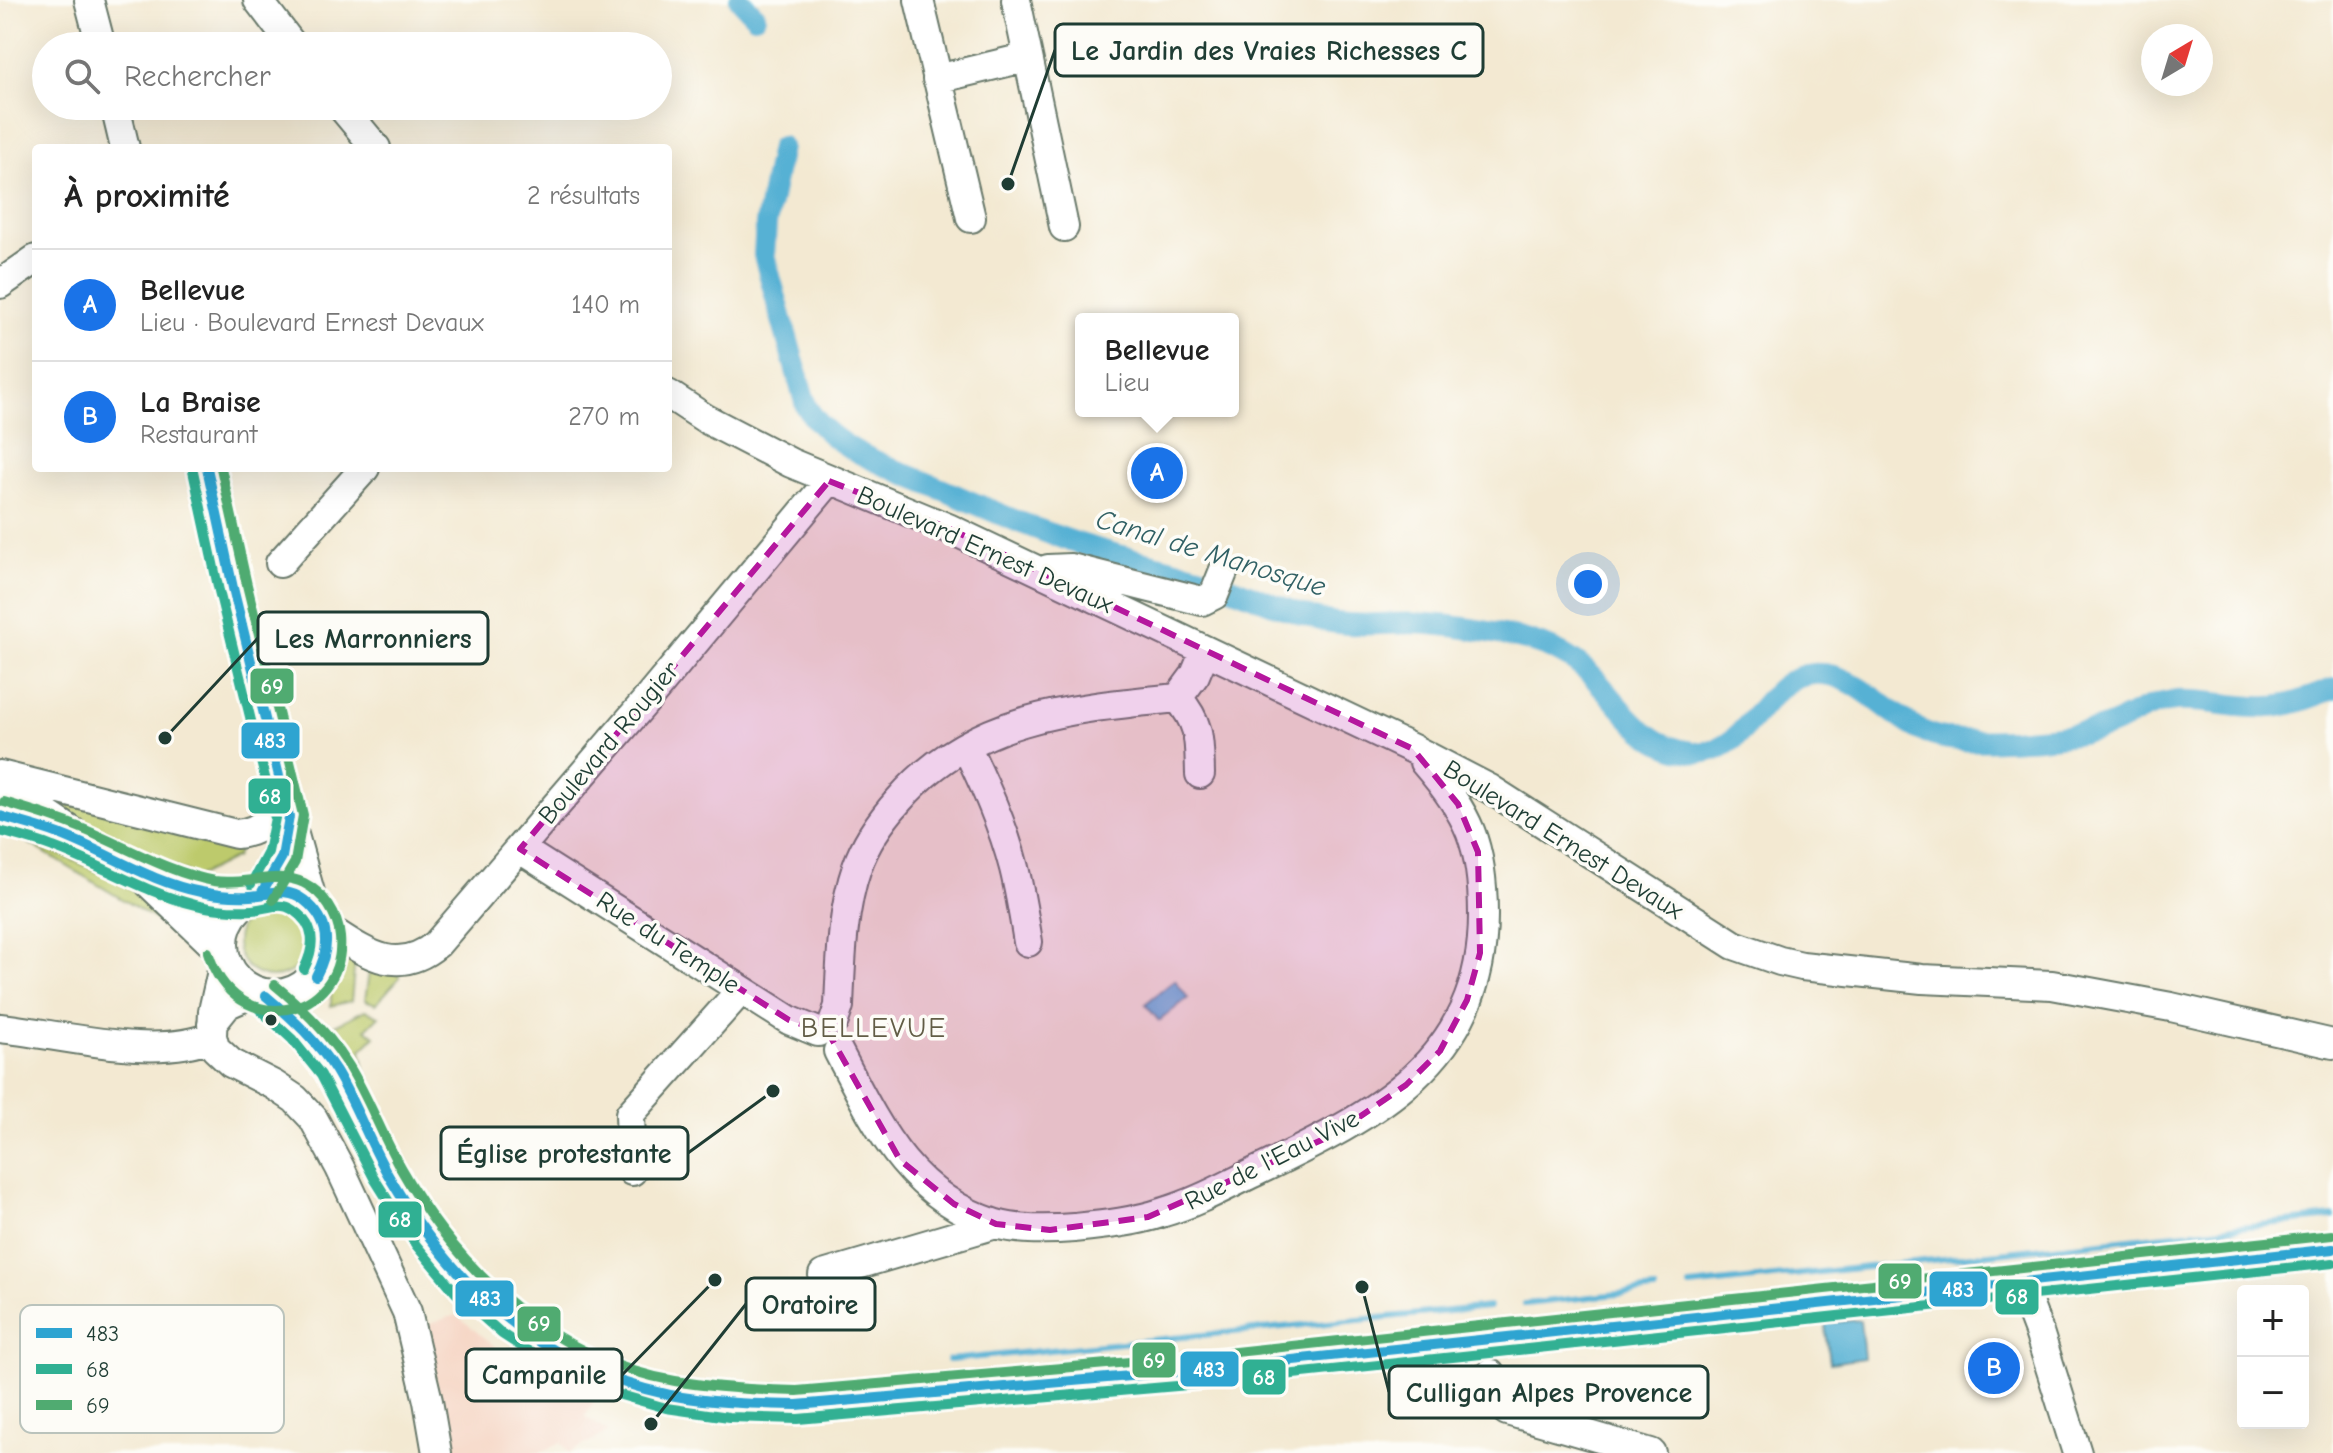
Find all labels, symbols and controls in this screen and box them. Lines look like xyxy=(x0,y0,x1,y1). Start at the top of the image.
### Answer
callout: Le Jardin des Vraies Richesses C xyxy=(1055,24,1483,76)
north arrow xyxy=(2141,24,2213,96)
search box xyxy=(32,32,672,120)
text: Le Jardin des Vraies Richesses C xyxy=(1071,35,1467,67)
icon: search xyxy=(60,54,104,98)
text: Rechercher xyxy=(124,59,271,94)
text: À proximité xyxy=(64,176,230,216)
text: 2 résultats xyxy=(527,181,640,211)
text: Bellevue xyxy=(140,273,245,308)
text: A xyxy=(83,290,97,320)
text: 140 m xyxy=(571,290,640,320)
text: Lieu · Boulevard Ernest Devaux xyxy=(140,308,484,338)
popup xyxy=(1075,313,1239,417)
text: Bellevue xyxy=(1105,333,1209,368)
text: Lieu xyxy=(1105,368,1150,398)
text: La Braise xyxy=(140,385,261,420)
text: B xyxy=(82,402,98,432)
text: 270 m xyxy=(568,402,640,432)
text: Restaurant xyxy=(140,420,257,450)
pin: A xyxy=(1131,443,1183,503)
street label: Boulevard Ernest Devaux xyxy=(853,480,1118,620)
water label: Canal de Manosque xyxy=(1092,503,1330,603)
your location xyxy=(1568,564,1608,604)
callout: Les Marronniers xyxy=(258,612,488,664)
text: Les Marronniers xyxy=(274,623,472,655)
street label: Boulevard Rougier xyxy=(532,655,686,830)
line badge: 69 xyxy=(249,667,295,705)
text: 69 xyxy=(260,674,284,700)
line badge: 483 xyxy=(240,721,301,760)
text: 483 xyxy=(254,728,286,754)
street label: Boulevard Ernest Devaux xyxy=(1438,754,1689,926)
line badge: 68 xyxy=(247,777,292,815)
text: 68 xyxy=(259,784,281,810)
street label: Rue du Temple xyxy=(591,886,745,1000)
unlabelled marker xyxy=(263,1012,279,1028)
district label: BELLEVUE xyxy=(801,1012,947,1044)
street label: Rue de l'Eau Vive xyxy=(1180,1103,1364,1217)
callout: Église protestante xyxy=(441,1127,688,1179)
text: Église protestante xyxy=(456,1137,672,1170)
line badge: 68 xyxy=(377,1200,423,1239)
text: 68 xyxy=(389,1207,411,1233)
line badge: 69 xyxy=(1877,1262,1923,1300)
text: 69 xyxy=(1888,1269,1912,1295)
line badge: 483 xyxy=(1928,1270,1989,1308)
text: 483 xyxy=(1942,1277,1974,1303)
callout: Oratoire xyxy=(746,1278,875,1330)
line badge: 68 xyxy=(1994,1278,2040,1316)
line badge: 483 xyxy=(454,1279,515,1318)
text: 68 xyxy=(2006,1284,2028,1310)
map controls xyxy=(2237,1285,2309,1429)
button: + xyxy=(2237,1285,2309,1357)
text: 483 xyxy=(469,1286,501,1312)
text: Oratoire xyxy=(762,1289,859,1321)
legend xyxy=(20,1305,284,1433)
line badge: 69 xyxy=(516,1305,562,1343)
text: 69 xyxy=(527,1311,551,1337)
text: 483 xyxy=(86,1321,119,1347)
pin: B xyxy=(1968,1338,2020,1398)
line badge: 69 xyxy=(1131,1341,1177,1379)
text: 69 xyxy=(1142,1348,1166,1374)
callout: Campanile xyxy=(466,1349,622,1401)
line badge: 483 xyxy=(1179,1350,1240,1388)
text: 68 xyxy=(86,1357,109,1383)
text: 483 xyxy=(1193,1357,1225,1383)
button: − xyxy=(2237,1357,2309,1429)
line badge: 68 xyxy=(1241,1358,1287,1396)
text: Campanile xyxy=(482,1359,607,1391)
text: 68 xyxy=(1253,1365,1275,1391)
callout: Culligan Alpes Provence xyxy=(1389,1366,1708,1418)
text: Culligan Alpes Provence xyxy=(1406,1377,1692,1409)
text: 69 xyxy=(86,1393,110,1419)

